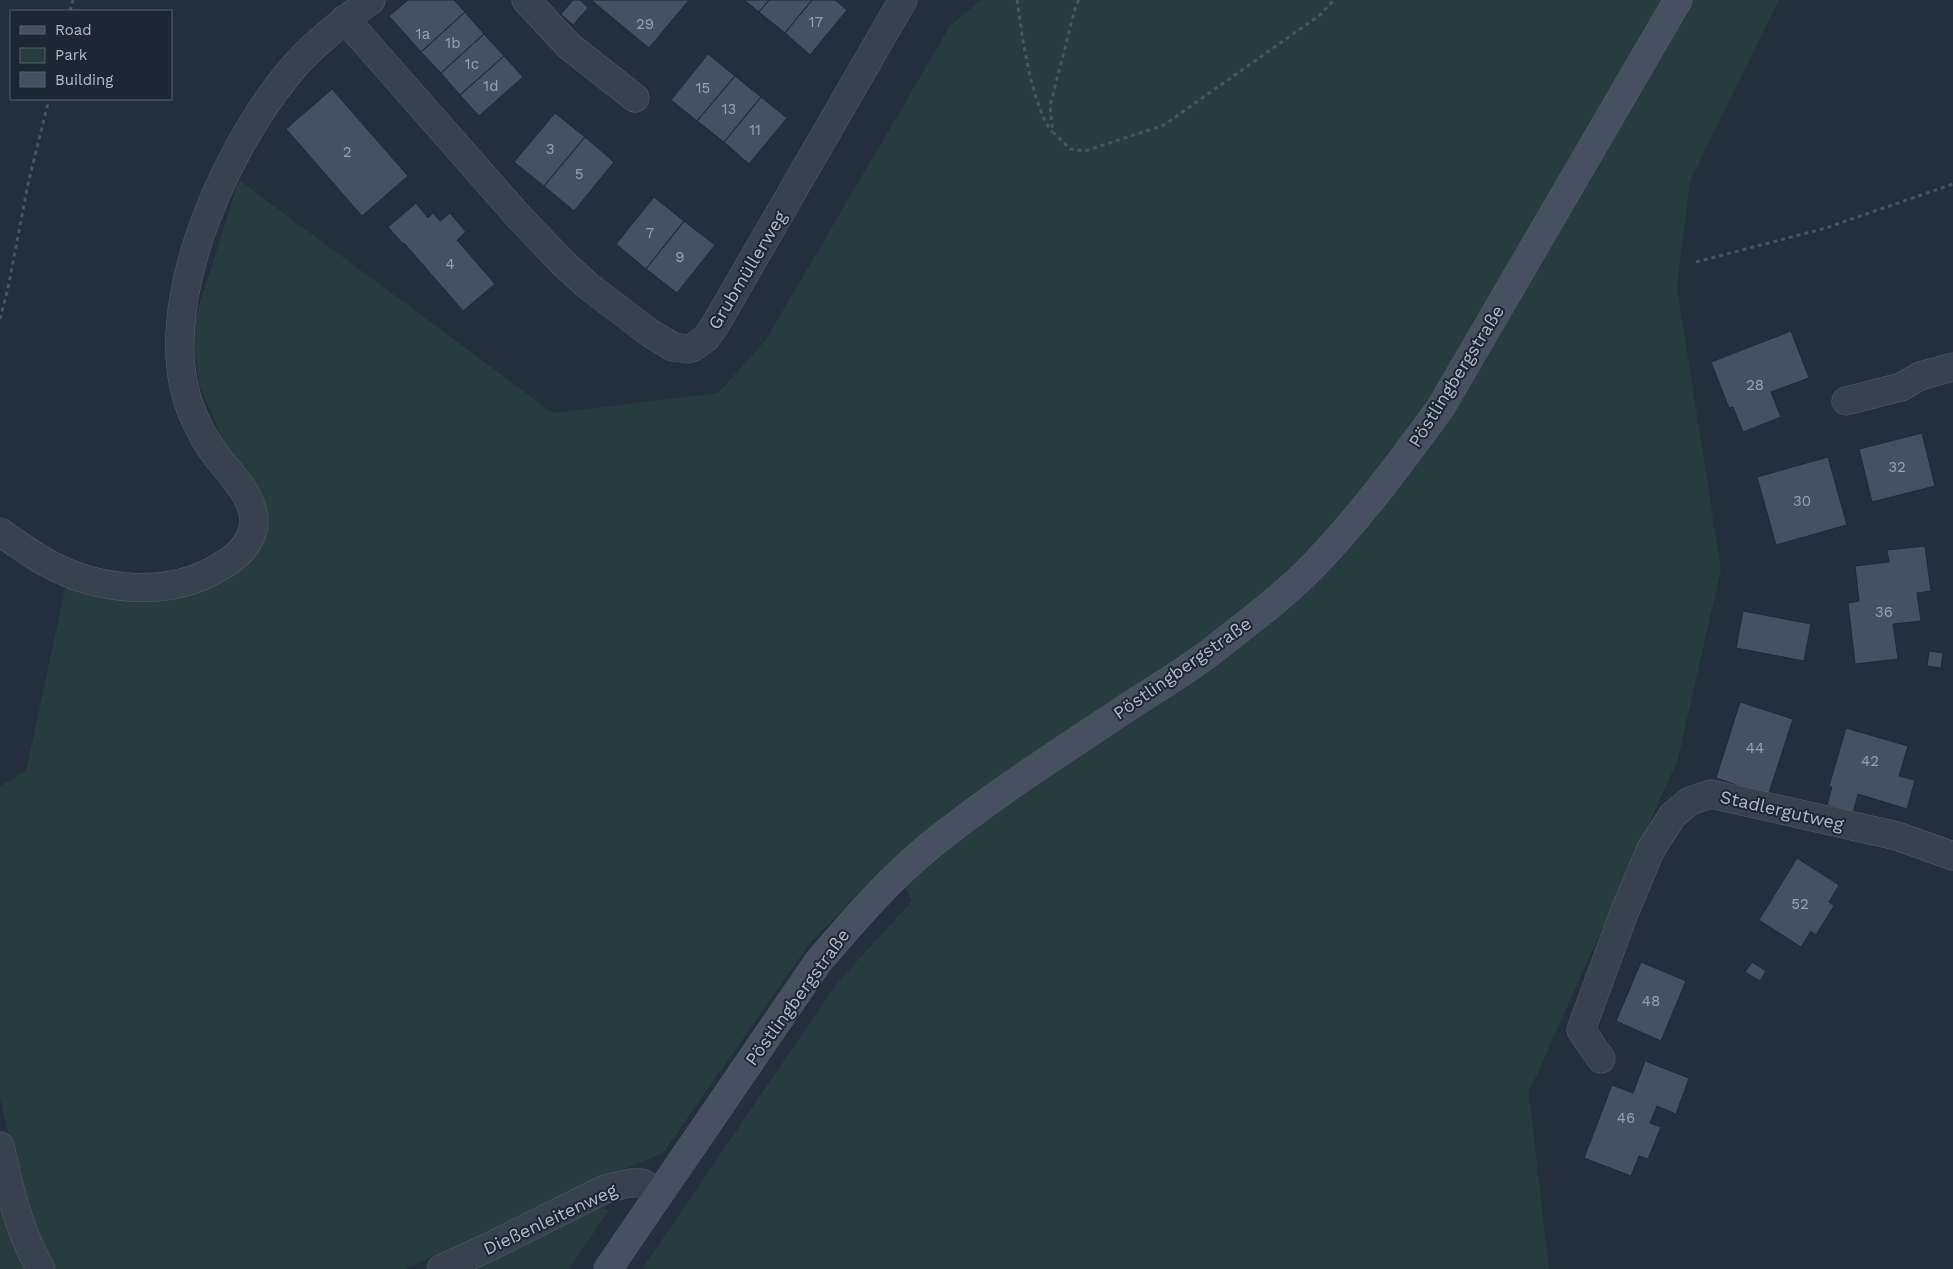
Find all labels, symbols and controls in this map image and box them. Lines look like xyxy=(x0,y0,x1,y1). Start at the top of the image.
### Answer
legend xyxy=(10,10,172,100)
house number: 17 xyxy=(809,13,823,31)
house number: 29 xyxy=(636,15,654,33)
text: Road xyxy=(55,21,92,39)
house number: 1a xyxy=(416,25,431,43)
house number: 1b xyxy=(445,34,461,52)
text: Park xyxy=(55,46,88,64)
house number: 1c xyxy=(465,55,479,73)
text: Building xyxy=(55,71,113,89)
house number: 1d xyxy=(483,77,499,95)
house number: 15 xyxy=(696,79,710,97)
house number: 13 xyxy=(722,100,736,118)
house number: 11 xyxy=(749,121,761,139)
house number: 3 xyxy=(546,140,554,158)
house number: 2 xyxy=(343,143,351,161)
house number: 5 xyxy=(575,165,583,183)
street label: Grubmüllerweg xyxy=(703,207,791,333)
house number: 7 xyxy=(646,224,654,242)
house number: 9 xyxy=(675,248,685,266)
house number: 4 xyxy=(445,255,455,273)
street label: Pöstlingbergstraße xyxy=(1404,301,1508,451)
house number: 28 xyxy=(1746,376,1764,394)
house number: 32 xyxy=(1888,458,1906,476)
house number: 30 xyxy=(1793,492,1811,510)
house number: 36 xyxy=(1875,603,1893,621)
street label: Pöstlingbergstraße xyxy=(1109,612,1255,724)
house number: 44 xyxy=(1746,739,1764,757)
house number: 42 xyxy=(1861,752,1879,770)
street label: Stadlergutweg xyxy=(1718,786,1846,835)
house number: 52 xyxy=(1791,895,1809,913)
street label: Pöstlingbergstraße xyxy=(740,925,854,1069)
house number: 48 xyxy=(1642,992,1660,1010)
house number: 46 xyxy=(1617,1109,1635,1127)
street label: Dießenleitenweg xyxy=(480,1179,621,1259)

